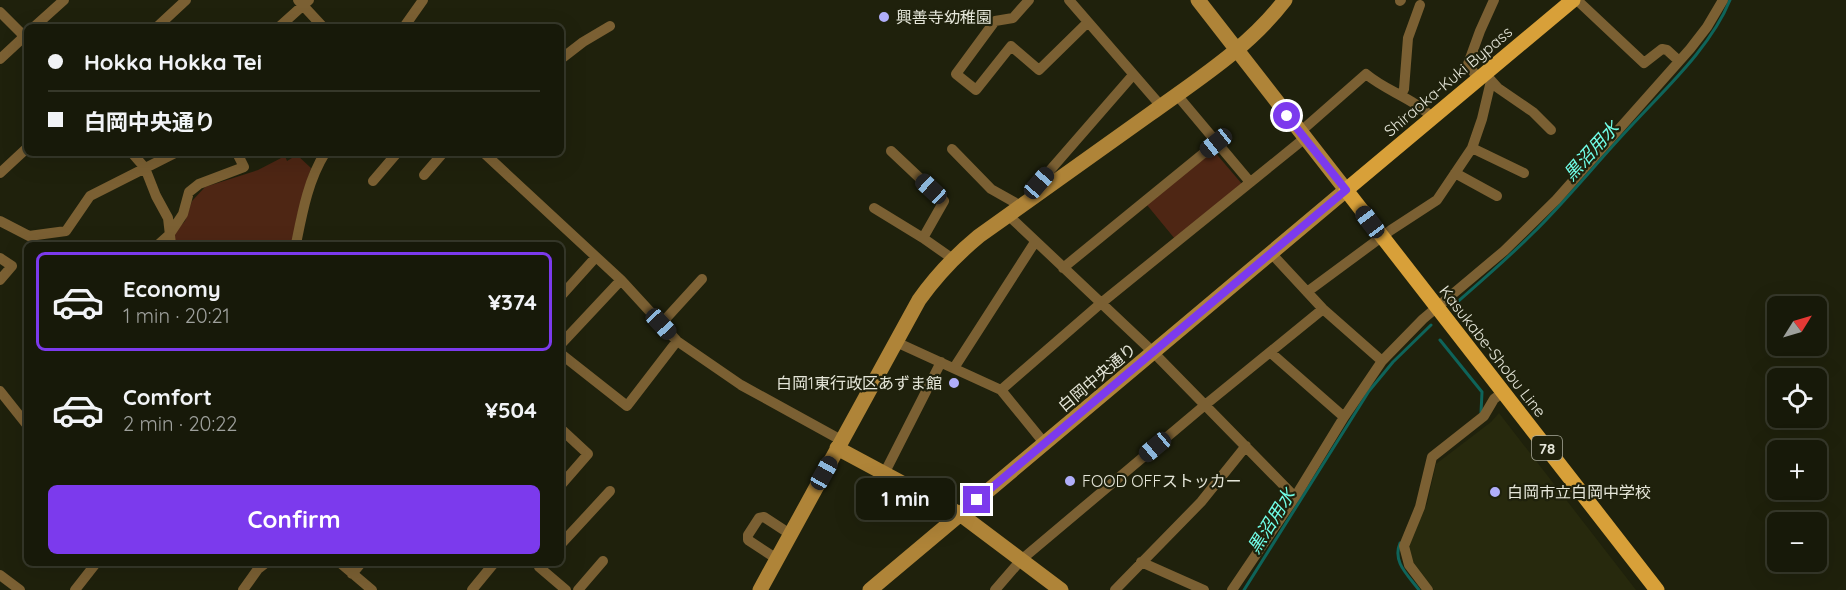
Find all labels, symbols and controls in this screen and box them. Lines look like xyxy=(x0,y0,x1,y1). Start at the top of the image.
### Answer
place label: 興善寺幼稚園 xyxy=(896,7,992,27)
marker: 興善寺幼稚園 xyxy=(877,10,891,24)
street label: Shiraoka-Kuki Bypass xyxy=(1380,22,1516,140)
text: Hokka Hokka Tei xyxy=(84,48,262,76)
route start xyxy=(1273,102,1300,129)
text: 白岡中央通り xyxy=(84,108,216,136)
water label: 黒沼用水 xyxy=(1558,115,1625,185)
car xyxy=(1196,125,1236,161)
car xyxy=(1020,164,1058,202)
car xyxy=(912,170,950,208)
car xyxy=(1352,202,1388,242)
icon: car xyxy=(51,275,105,329)
text: Economy xyxy=(123,275,221,303)
street label: Kasukabe-Shobu Line xyxy=(1435,281,1551,421)
text: ¥374 xyxy=(488,288,537,316)
north arrow xyxy=(1767,296,1827,356)
map controls xyxy=(1767,296,1827,572)
text: 1 min · 20:21 xyxy=(123,303,230,328)
car xyxy=(642,305,680,343)
street label: 白岡中央通り xyxy=(1054,338,1140,416)
button: locate xyxy=(1767,368,1827,428)
place label: 白岡1東行政区あずま館 xyxy=(776,373,942,393)
marker: 白岡1東行政区あずま館 xyxy=(947,376,961,390)
icon: car xyxy=(51,383,105,437)
text: Comfort xyxy=(123,383,212,411)
text: ¥504 xyxy=(485,396,537,424)
text: 2 min · 20:22 xyxy=(123,411,237,436)
car xyxy=(1135,429,1175,465)
road number: 78 xyxy=(1532,436,1562,460)
button: + xyxy=(1767,440,1827,500)
car xyxy=(807,453,841,493)
place label: FOOD OFFストッカー xyxy=(1082,471,1242,491)
marker: FOOD OFFストッカー xyxy=(1063,474,1077,488)
callout: 1 min xyxy=(857,479,956,521)
place label: 白岡市立白岡中学校 xyxy=(1507,482,1651,502)
water label: 黒沼用水 xyxy=(1242,483,1301,558)
button: Confirm xyxy=(48,485,540,554)
marker: 白岡市立白岡中学校 xyxy=(1488,485,1502,499)
text: 1 min xyxy=(881,486,930,511)
route end xyxy=(963,486,990,513)
button: − xyxy=(1767,512,1827,572)

